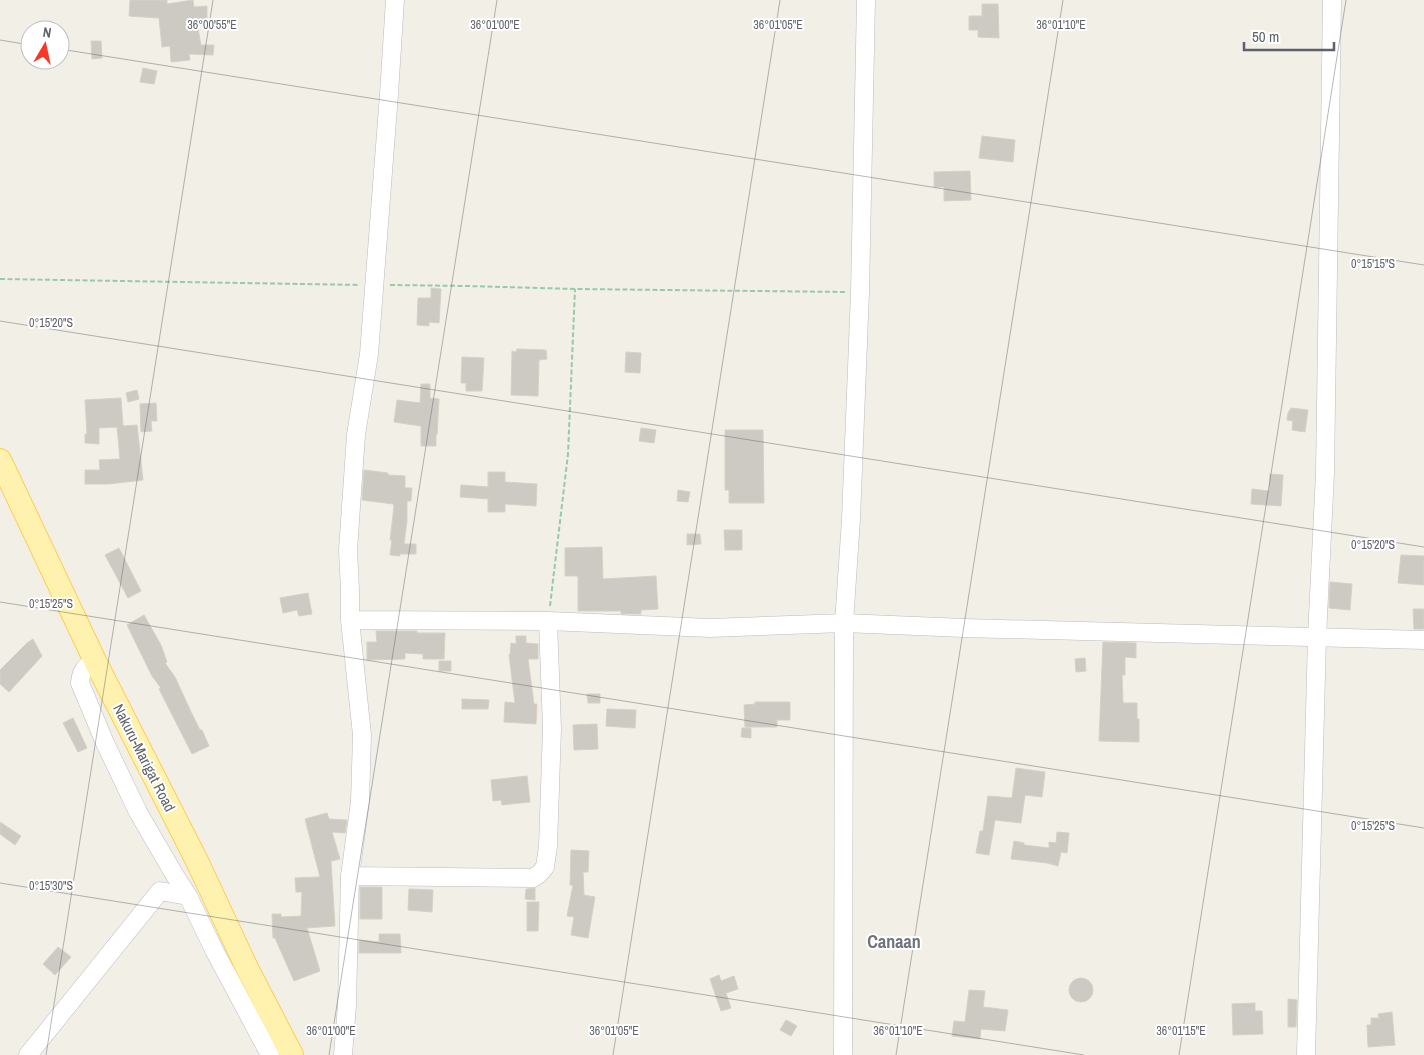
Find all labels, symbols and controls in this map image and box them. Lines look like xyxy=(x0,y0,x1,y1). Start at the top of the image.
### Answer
text: 36°00'55"E xyxy=(187,17,237,33)
text: 36°01'00"E xyxy=(470,17,520,33)
text: 36°01'05"E xyxy=(753,17,803,33)
text: 36°01'10"E xyxy=(1036,17,1086,33)
north arrow xyxy=(20,20,70,70)
scale bar xyxy=(1244,20,1334,52)
text: N xyxy=(42,23,53,42)
text: 50 m xyxy=(1252,26,1279,47)
text: 0°15'15"S xyxy=(1351,256,1395,272)
text: 0°15'20"S xyxy=(29,315,73,331)
text: 0°15'20"S xyxy=(1351,537,1395,553)
text: 0°15'25"S xyxy=(29,596,73,612)
street label: Nakuru-Marigat Road xyxy=(108,700,181,815)
text: 0°15'25"S xyxy=(1351,818,1395,834)
text: 0°15'30"S xyxy=(29,878,73,894)
district label: Canaan xyxy=(867,929,921,954)
text: 36°01'00"E xyxy=(306,1023,356,1039)
text: 36°01'05"E xyxy=(589,1023,639,1039)
text: 36°01'10"E xyxy=(873,1023,923,1039)
text: 36°01'15"E xyxy=(1156,1023,1206,1039)

